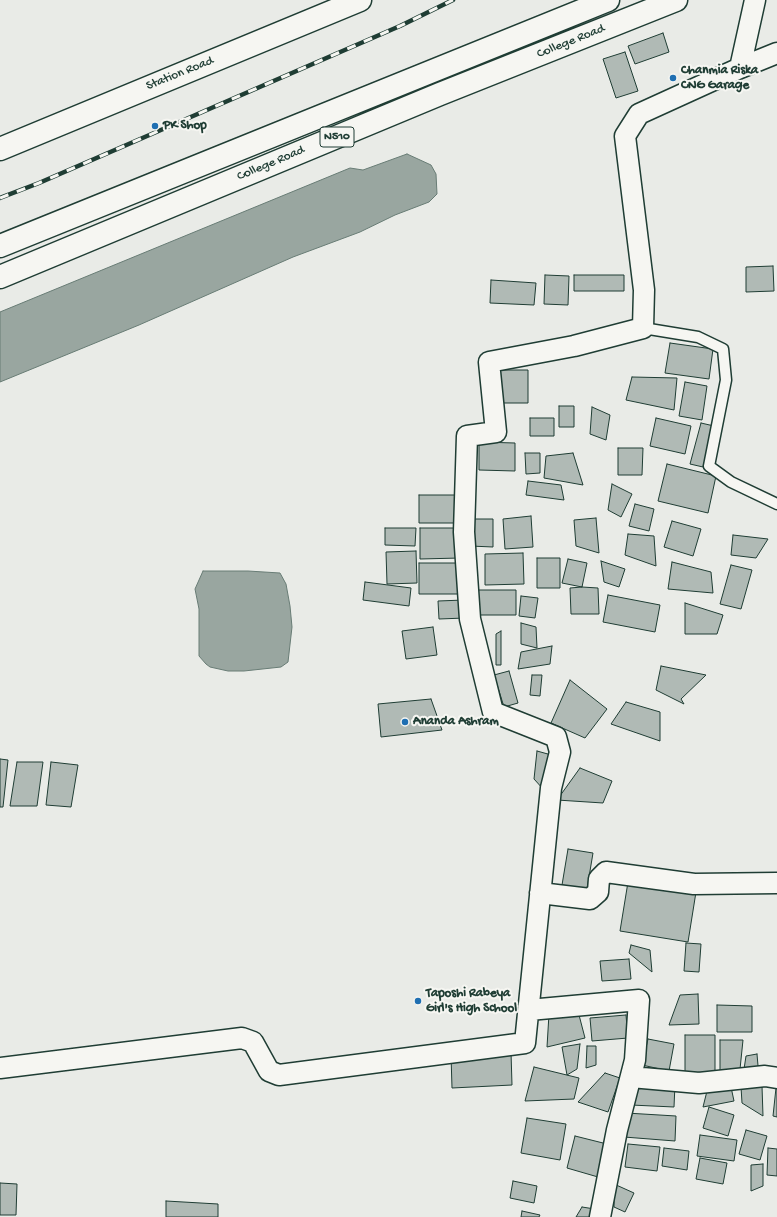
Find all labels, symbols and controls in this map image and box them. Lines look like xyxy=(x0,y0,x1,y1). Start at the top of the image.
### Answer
street label: College Road xyxy=(535,21,607,63)
street label: Station Road xyxy=(144,53,216,95)
place label: Chanmia Riska CNG Garage xyxy=(681,63,758,94)
marker: Chanmia Riska CNG Garage xyxy=(668,73,678,83)
place label: PK Shop xyxy=(163,118,207,134)
marker: PK Shop xyxy=(150,121,160,131)
road number: N510 xyxy=(320,127,354,147)
street label: College Road xyxy=(235,143,307,185)
place label: Ananda Ashram xyxy=(413,714,499,730)
marker: Ananda Ashram xyxy=(400,717,410,727)
place label: Taposhi Rabeya Girl's High School xyxy=(426,986,517,1017)
marker: Taposhi Rabeya Girl's High School xyxy=(413,996,423,1006)

